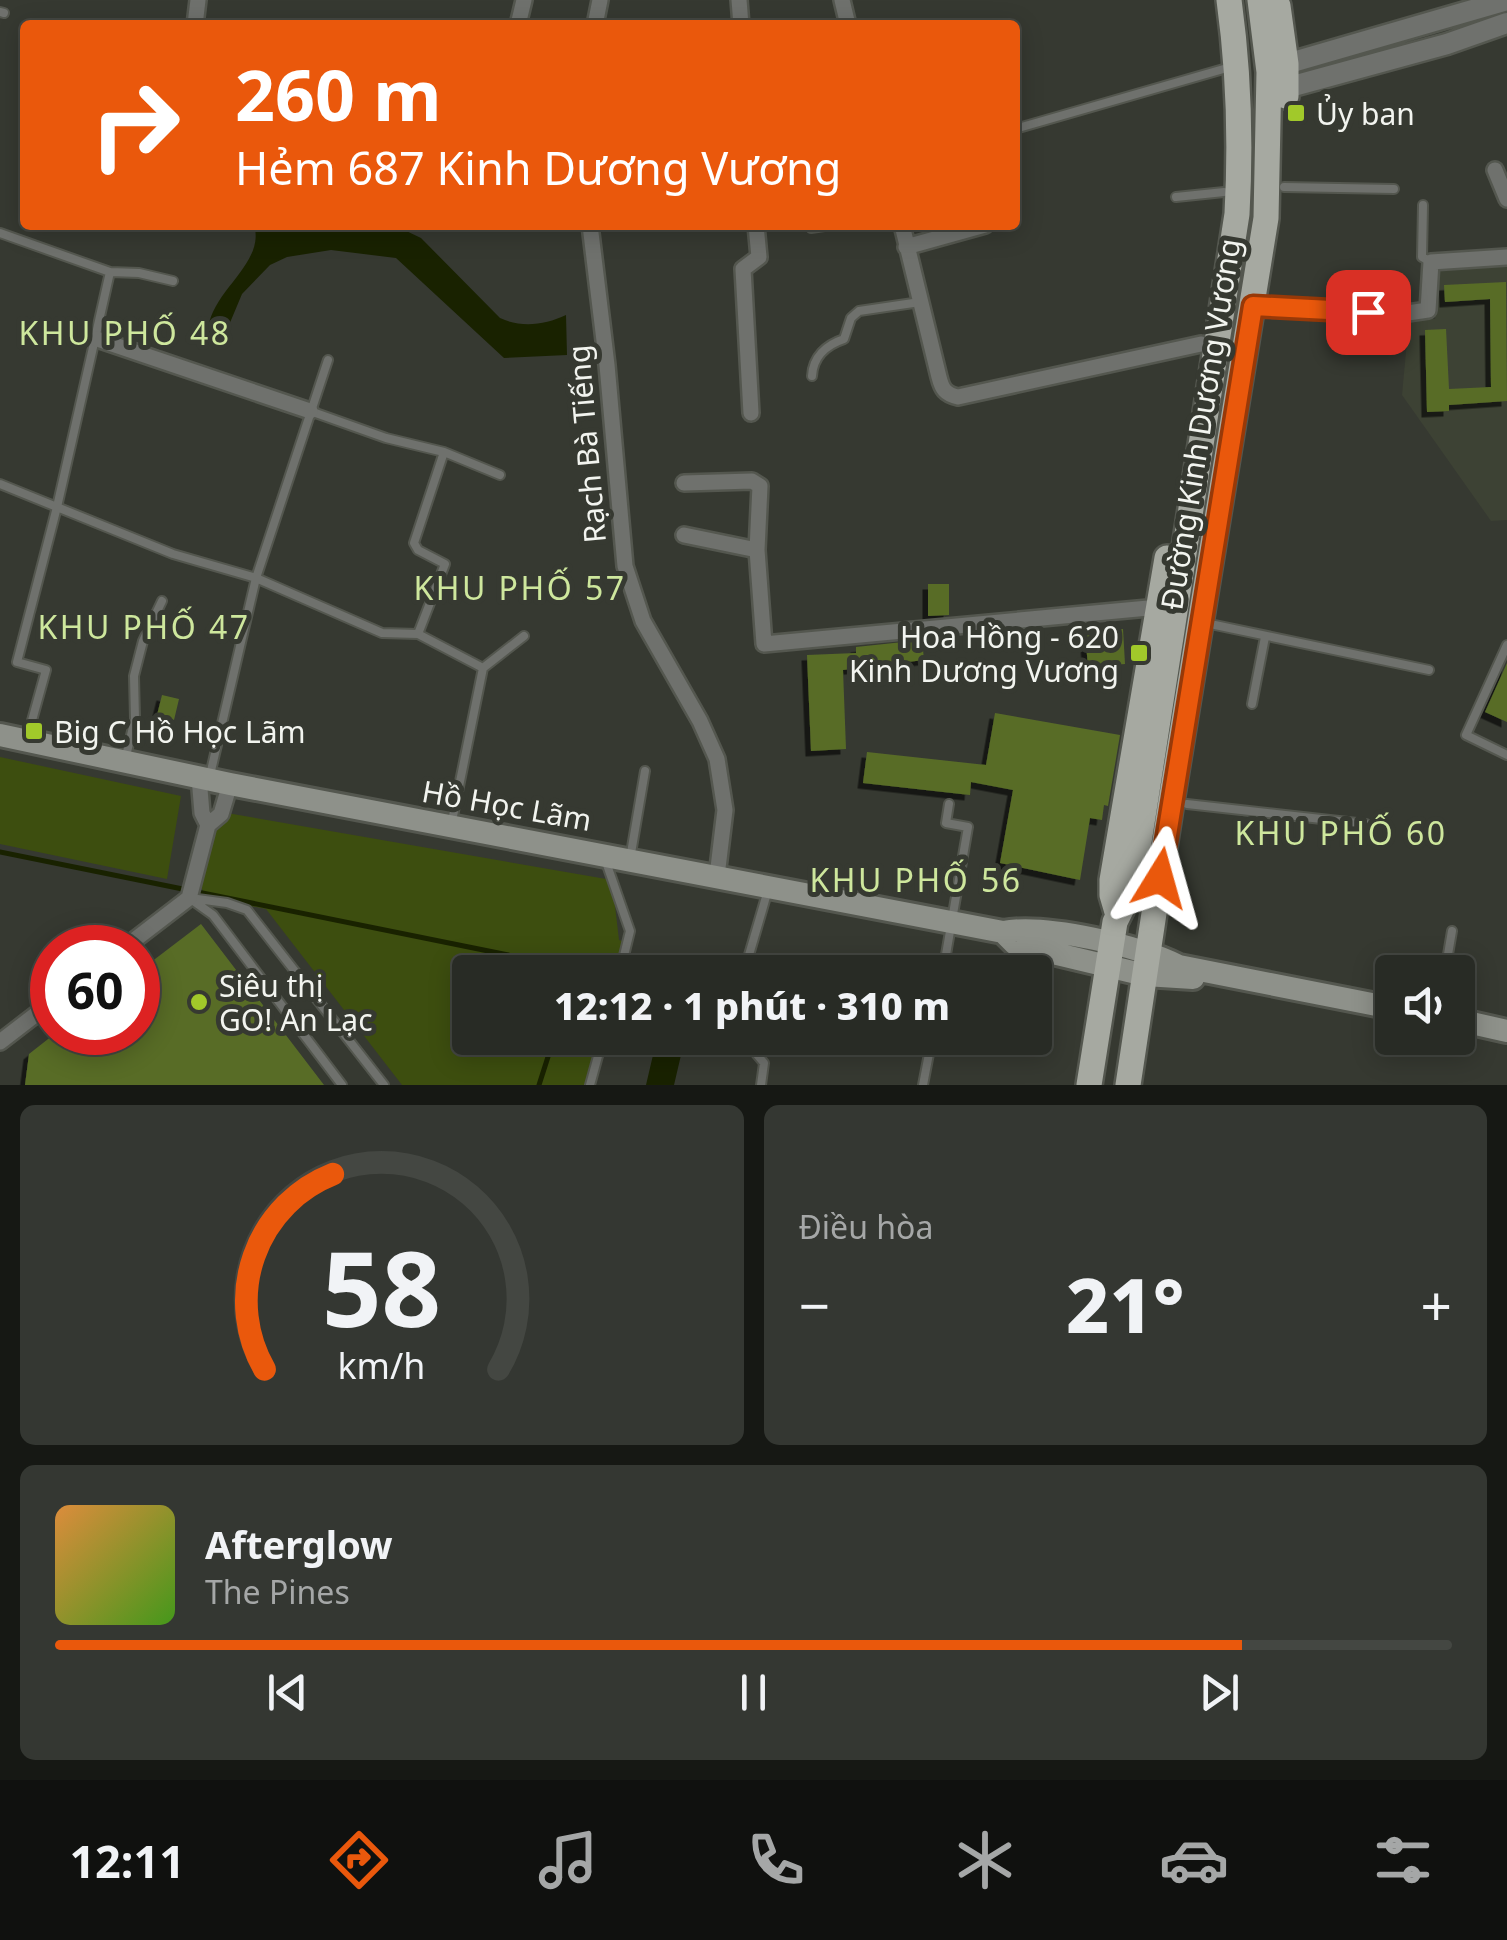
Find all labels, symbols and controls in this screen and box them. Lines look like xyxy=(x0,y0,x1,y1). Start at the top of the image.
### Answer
text: 260 m xyxy=(235,46,442,142)
icon: right xyxy=(70,60,200,190)
place label: Ủy ban xyxy=(1316,93,1415,134)
marker: Ủy ban xyxy=(1285,102,1307,124)
text: Hẻm 687 Kinh Dương Vương xyxy=(235,137,841,198)
street label: Đường Kinh Dương Vương xyxy=(1150,235,1250,613)
pin xyxy=(1326,270,1411,355)
icon: arrive xyxy=(1341,285,1396,340)
district label: KHU PHỐ 48 xyxy=(18,311,232,354)
street label: Rạch Bà Tiếng xyxy=(557,343,615,545)
district label: KHU PHỐ 57 xyxy=(413,566,627,609)
district label: KHU PHỐ 47 xyxy=(37,605,251,648)
place label: Hoa Hồng - 620 Kinh Dương Vương xyxy=(849,616,1119,691)
marker: Hoa Hồng - 620 Kinh Dương Vương xyxy=(1128,642,1150,664)
place label: Big C Hồ Học Lãm xyxy=(54,711,306,752)
marker: Big C Hồ Học Lãm xyxy=(23,720,45,742)
street label: Hồ Học Lãm xyxy=(419,770,595,840)
district label: KHU PHỐ 60 xyxy=(1234,811,1448,854)
position arrow xyxy=(1108,826,1212,930)
district label: KHU PHỐ 56 xyxy=(809,858,1023,901)
speed limit sign: 60 xyxy=(30,925,160,1055)
map controls xyxy=(1375,955,1475,1055)
button: sound xyxy=(1375,955,1475,1055)
place label: Siêu thị GO! An Lạc xyxy=(219,965,373,1040)
text: 12:12 · 1 phút · 310 m xyxy=(554,979,950,1031)
marker: Siêu thị GO! An Lạc xyxy=(188,991,210,1013)
text: Điều hòa xyxy=(799,1205,933,1248)
text: 58 xyxy=(322,1216,441,1357)
text: 21° xyxy=(1066,1253,1184,1355)
text: − xyxy=(799,1267,830,1342)
text: + xyxy=(1421,1267,1452,1342)
text: km/h xyxy=(338,1341,426,1389)
text: Afterglow xyxy=(205,1518,393,1570)
text: The Pines xyxy=(205,1570,350,1613)
icon: previous xyxy=(260,1665,315,1720)
icon: pause xyxy=(726,1665,781,1720)
icon: next xyxy=(1192,1665,1247,1720)
icon: directions xyxy=(324,1825,394,1895)
icon: music xyxy=(533,1825,603,1895)
icon: phone xyxy=(741,1825,811,1895)
icon: climate xyxy=(950,1825,1020,1895)
icon: car xyxy=(1159,1825,1229,1895)
icon: filters xyxy=(1368,1825,1438,1895)
text: 12:11 xyxy=(69,1830,185,1891)

